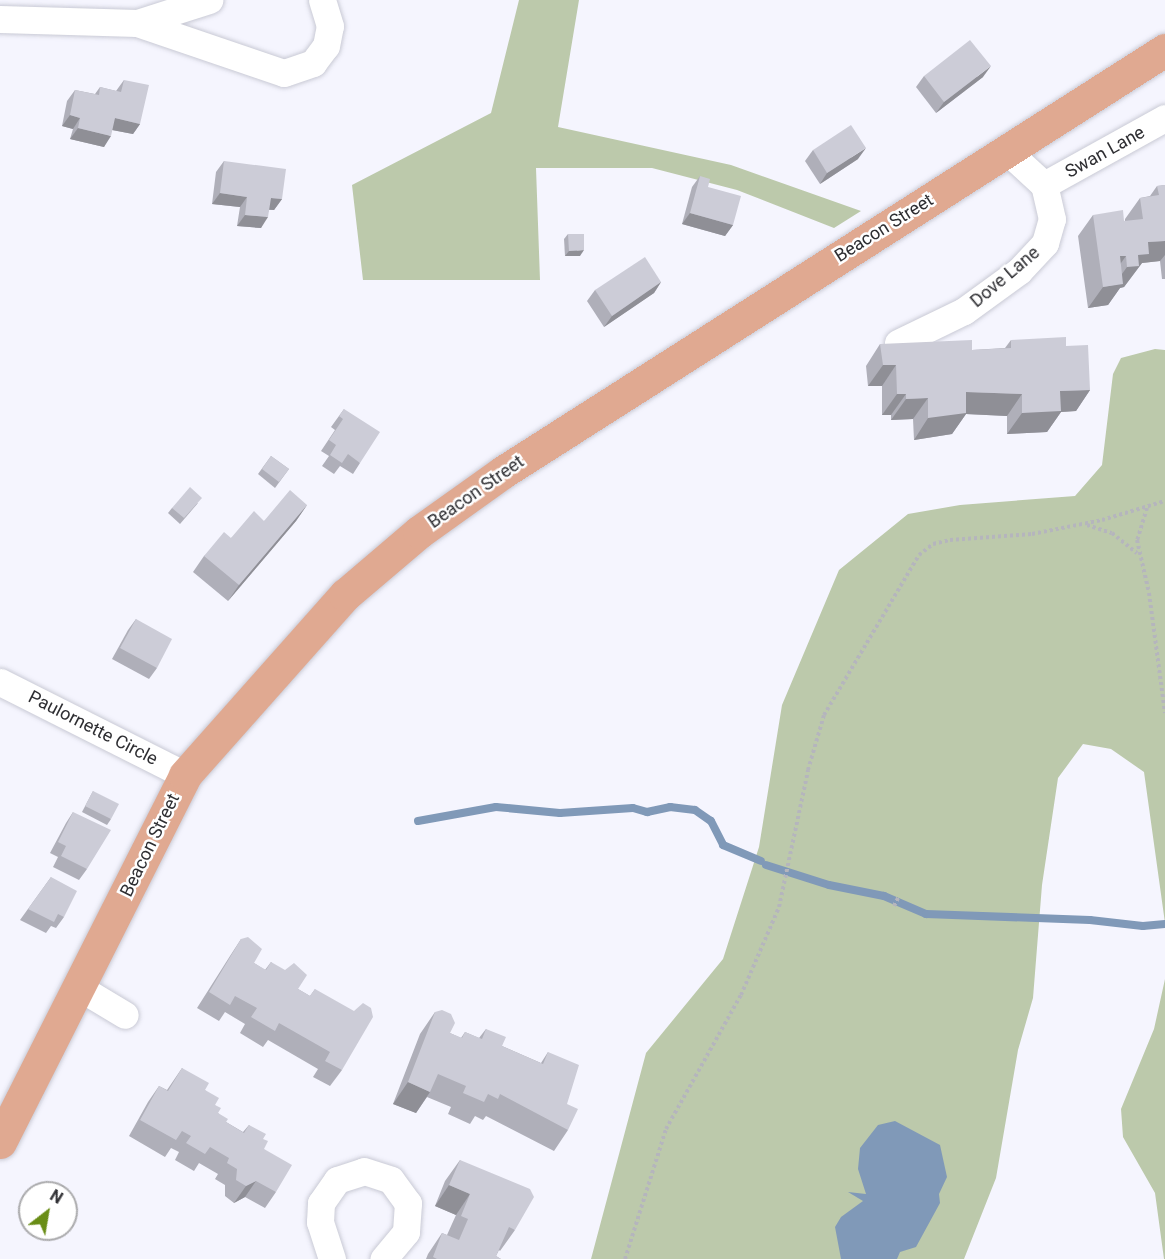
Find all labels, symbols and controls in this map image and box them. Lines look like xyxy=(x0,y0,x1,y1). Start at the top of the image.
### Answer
street label: Swan Lane xyxy=(1062,121,1148,183)
street label: Beacon Street xyxy=(831,189,937,267)
street label: Dove Lane xyxy=(966,242,1044,312)
street label: Beacon Street xyxy=(424,451,528,533)
street label: Paulornette Circle xyxy=(25,686,161,770)
street label: Beacon Street xyxy=(116,790,184,900)
north arrow xyxy=(18,1181,78,1241)
text: N xyxy=(47,1186,66,1208)

